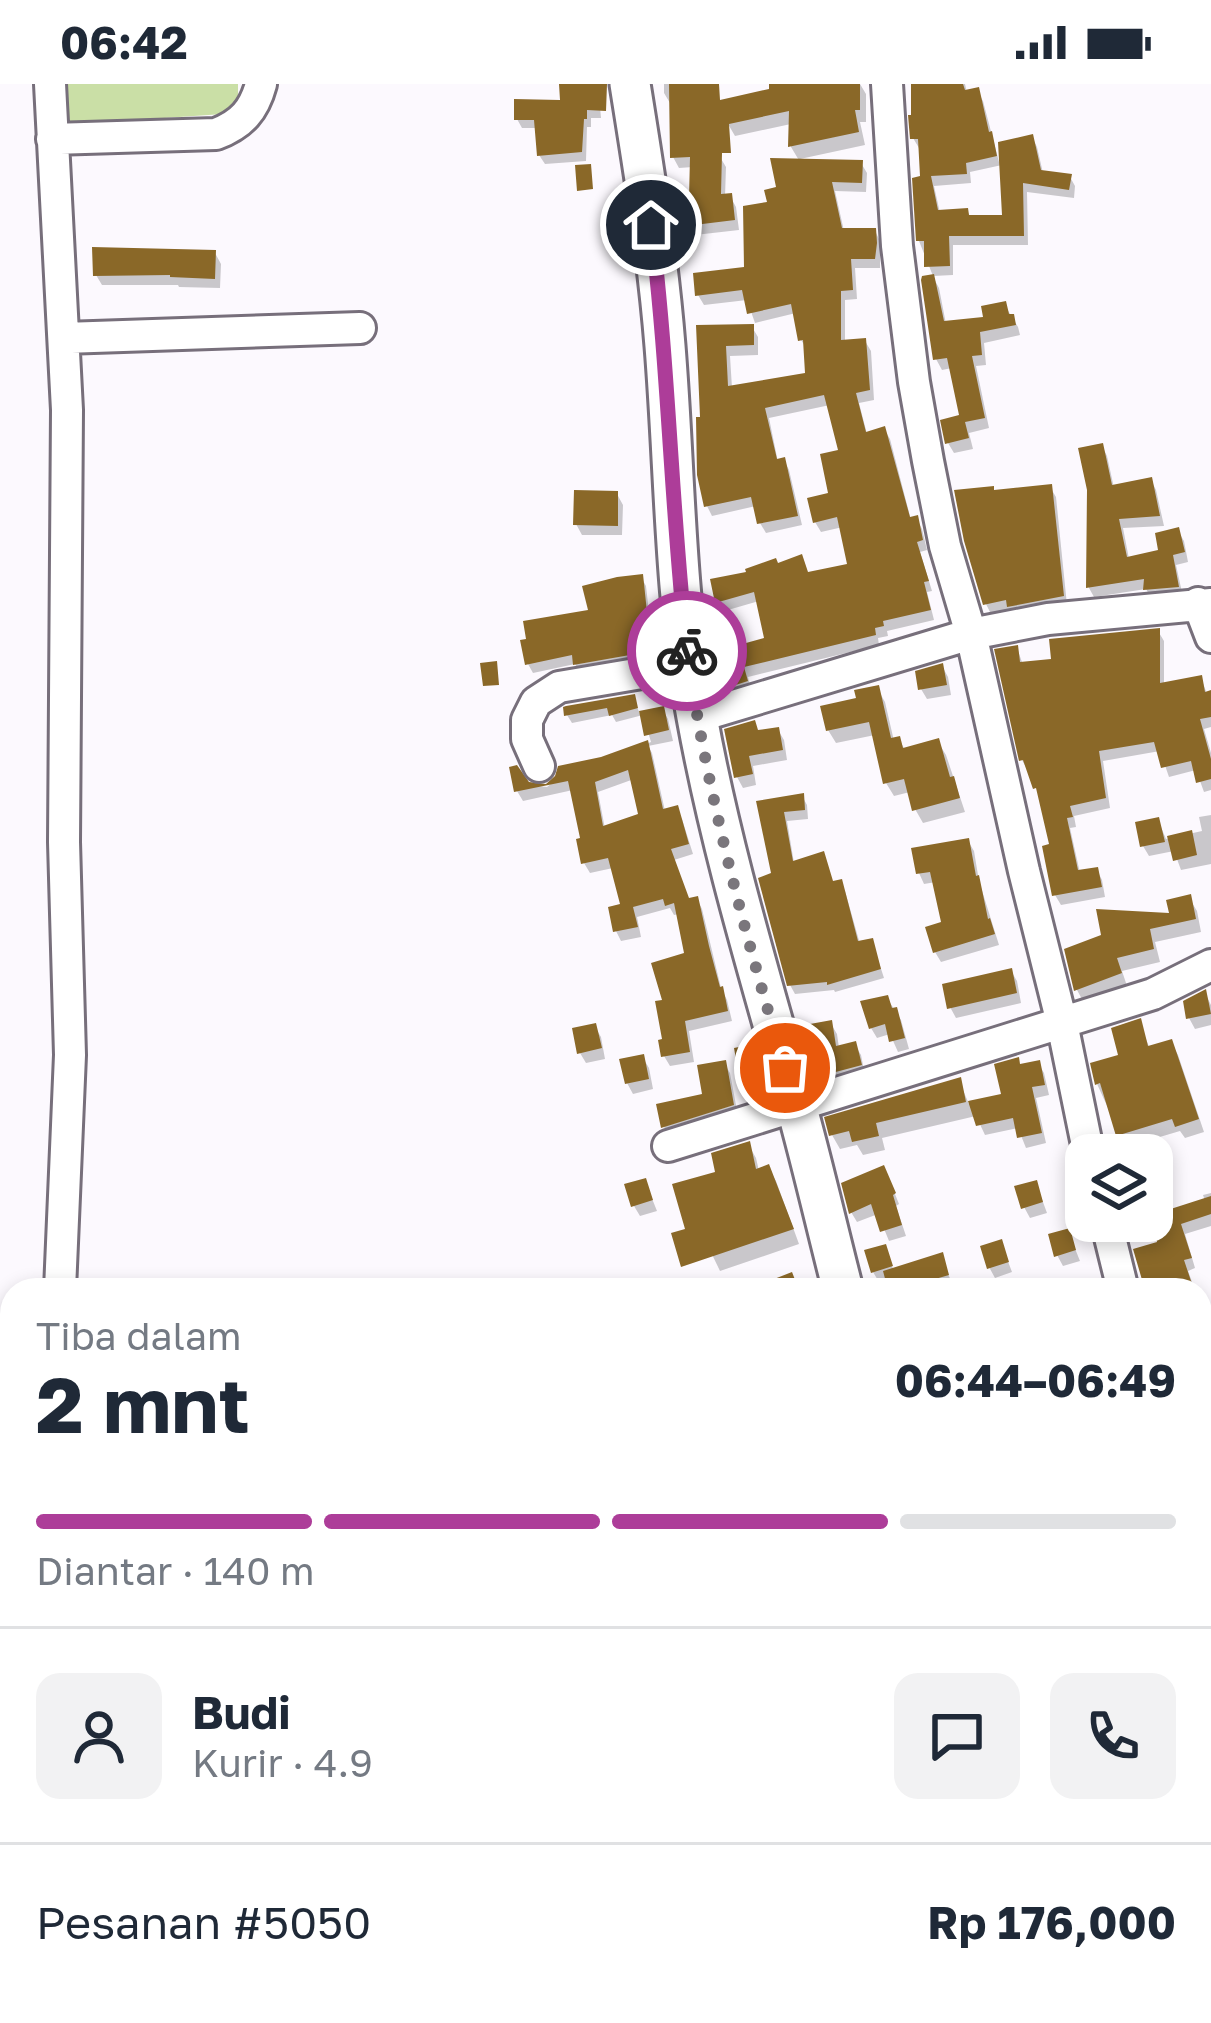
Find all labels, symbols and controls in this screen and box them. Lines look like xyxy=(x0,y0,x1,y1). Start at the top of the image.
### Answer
text: 06:42 xyxy=(60,15,188,69)
pin xyxy=(600,174,702,276)
icon: home xyxy=(618,192,684,258)
courier xyxy=(627,591,747,711)
icon: bike xyxy=(654,618,720,684)
pin xyxy=(734,1017,836,1119)
icon: bag xyxy=(752,1035,818,1101)
map controls xyxy=(1065,1134,1173,1242)
button: layers xyxy=(1065,1134,1173,1242)
text: Tiba dalam xyxy=(36,1312,241,1359)
text: 06:44–06:49 xyxy=(895,1353,1176,1407)
text: 2 mnt xyxy=(36,1357,250,1450)
text: Diantar · 140 m xyxy=(36,1547,315,1594)
button: person xyxy=(36,1673,162,1799)
button: chat xyxy=(894,1673,1020,1799)
button: phone xyxy=(1050,1673,1176,1799)
text: Budi xyxy=(192,1685,291,1739)
text: Kurir · 4.9 xyxy=(192,1739,373,1786)
text: Pesanan #5050 xyxy=(36,1895,371,1949)
text: Rp 176,000 xyxy=(927,1895,1176,1949)

